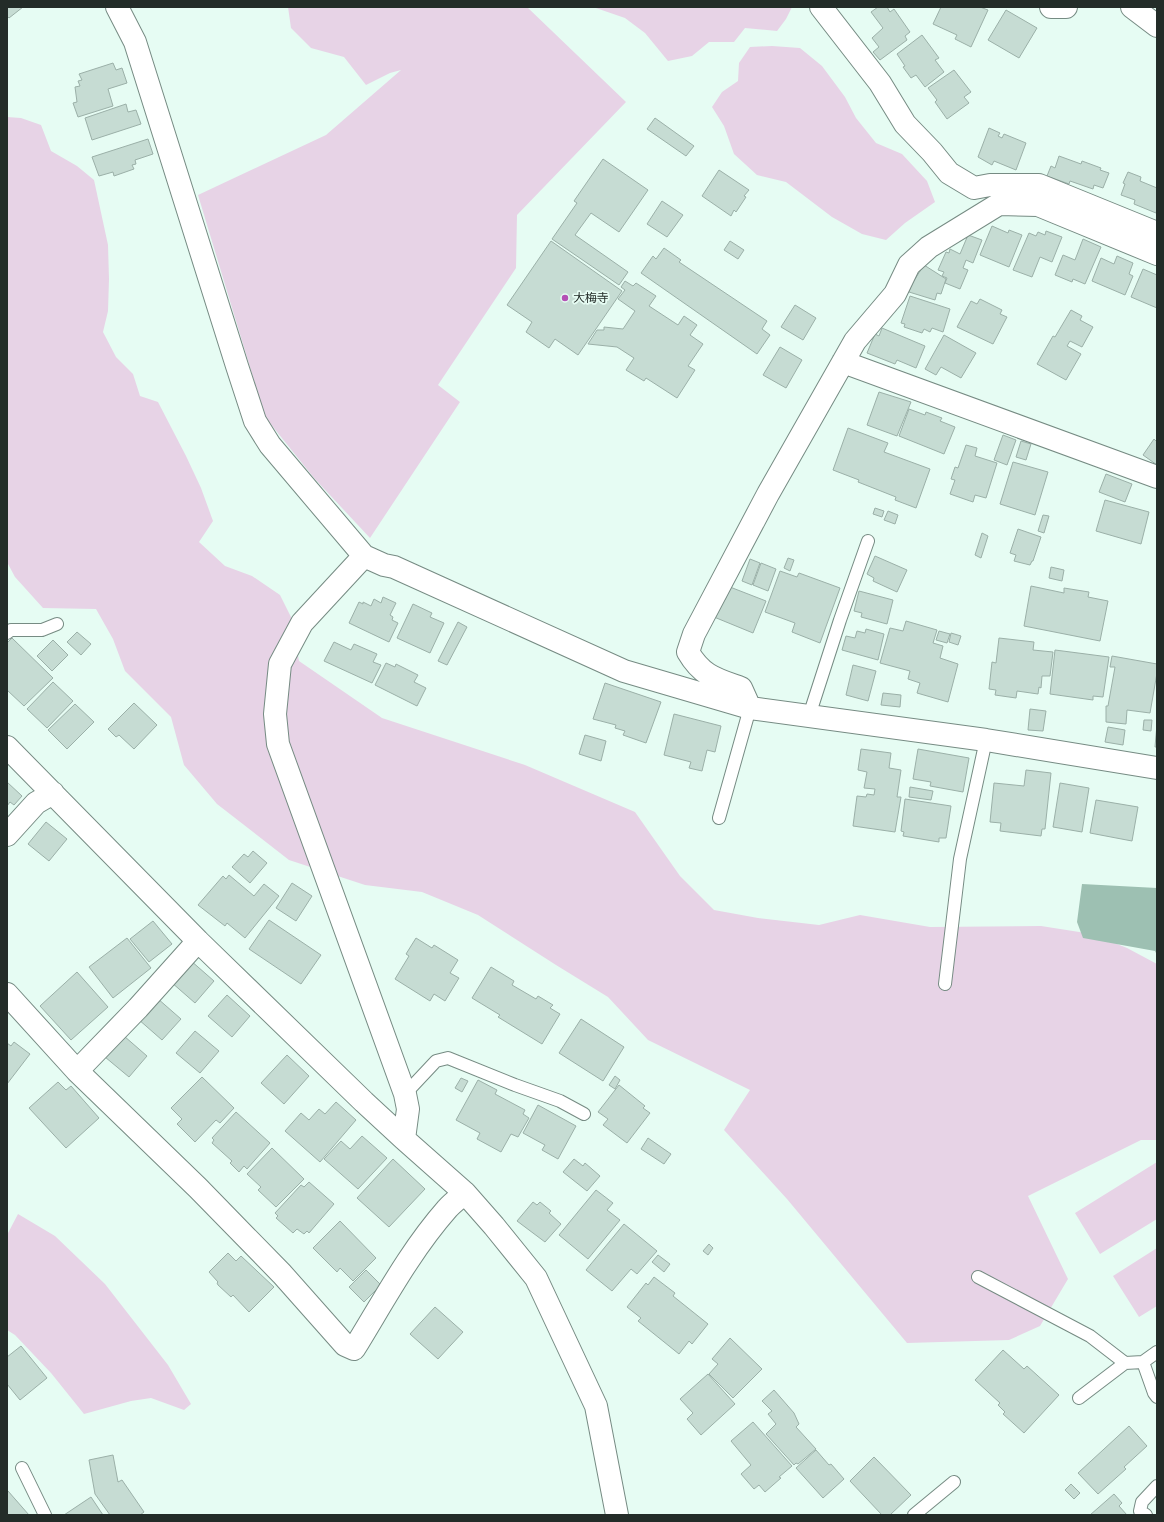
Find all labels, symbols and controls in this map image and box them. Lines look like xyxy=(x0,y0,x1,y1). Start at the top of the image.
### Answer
place label: 大梅寺 xyxy=(573,290,609,305)
marker: 大梅寺 xyxy=(560,293,570,303)

